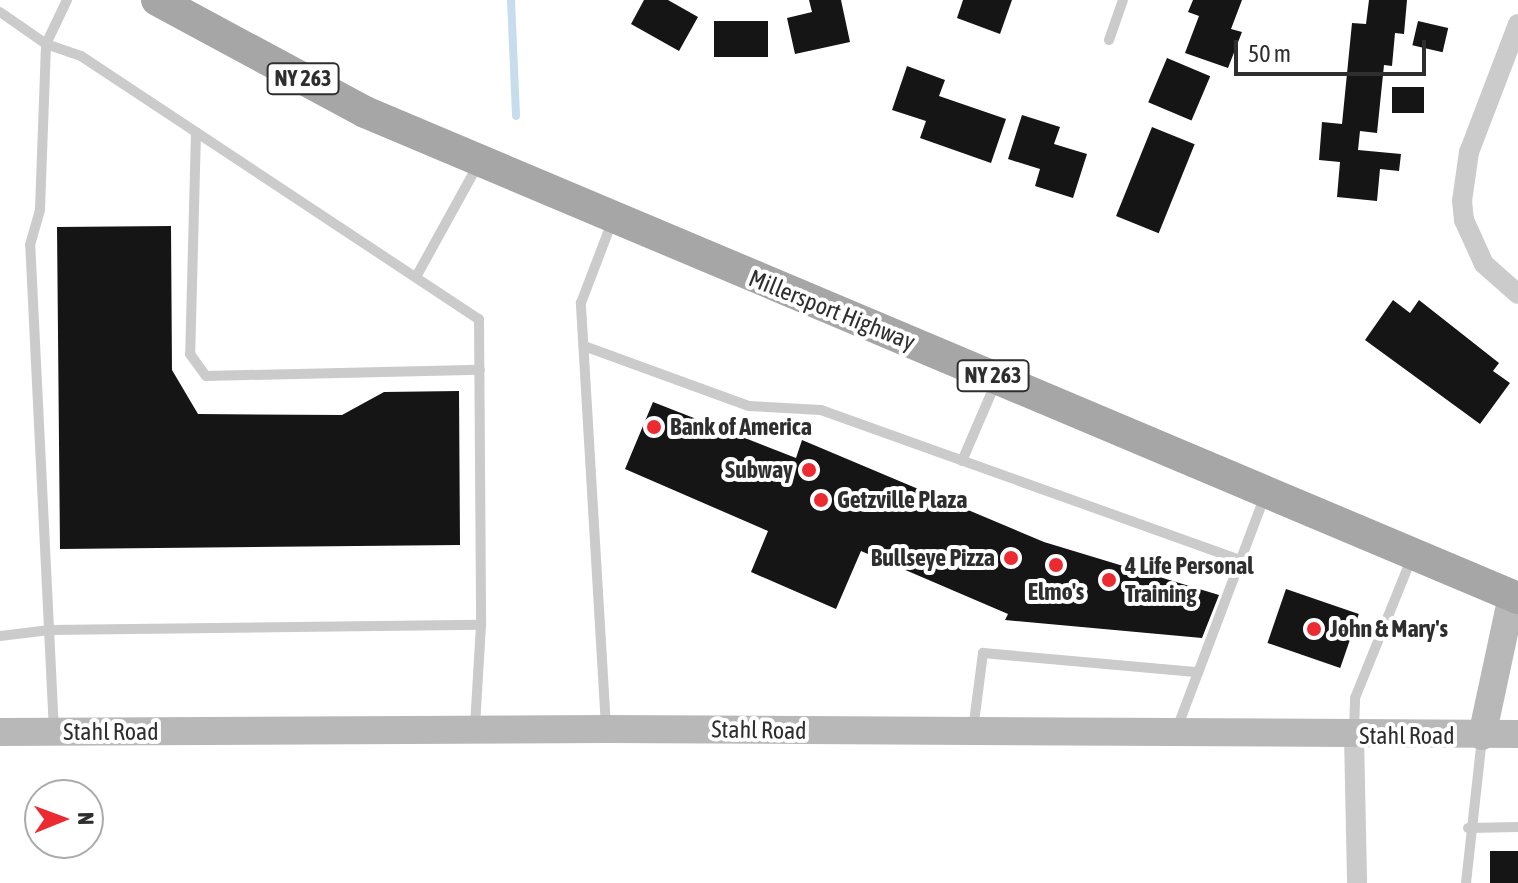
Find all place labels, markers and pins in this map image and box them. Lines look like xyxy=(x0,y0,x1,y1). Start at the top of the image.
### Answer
place label: Bank of America xyxy=(670,413,812,441)
marker: Bank of America xyxy=(645,418,663,436)
place label: Subway xyxy=(725,456,793,484)
marker: Subway xyxy=(800,461,818,479)
place label: Getzville Plaza xyxy=(837,486,967,514)
marker: Getzville Plaza xyxy=(812,491,830,509)
place label: Bullseye Pizza xyxy=(871,544,995,572)
marker: Bullseye Pizza xyxy=(1002,549,1020,567)
place label: 4 Life Personal Training xyxy=(1125,552,1254,608)
marker: Elmo's xyxy=(1047,556,1065,574)
marker: 4 Life Personal Training xyxy=(1100,571,1118,589)
place label: Elmo's xyxy=(1028,578,1084,606)
place label: John & Mary's xyxy=(1330,615,1448,643)
marker: John & Mary's xyxy=(1305,620,1323,638)

